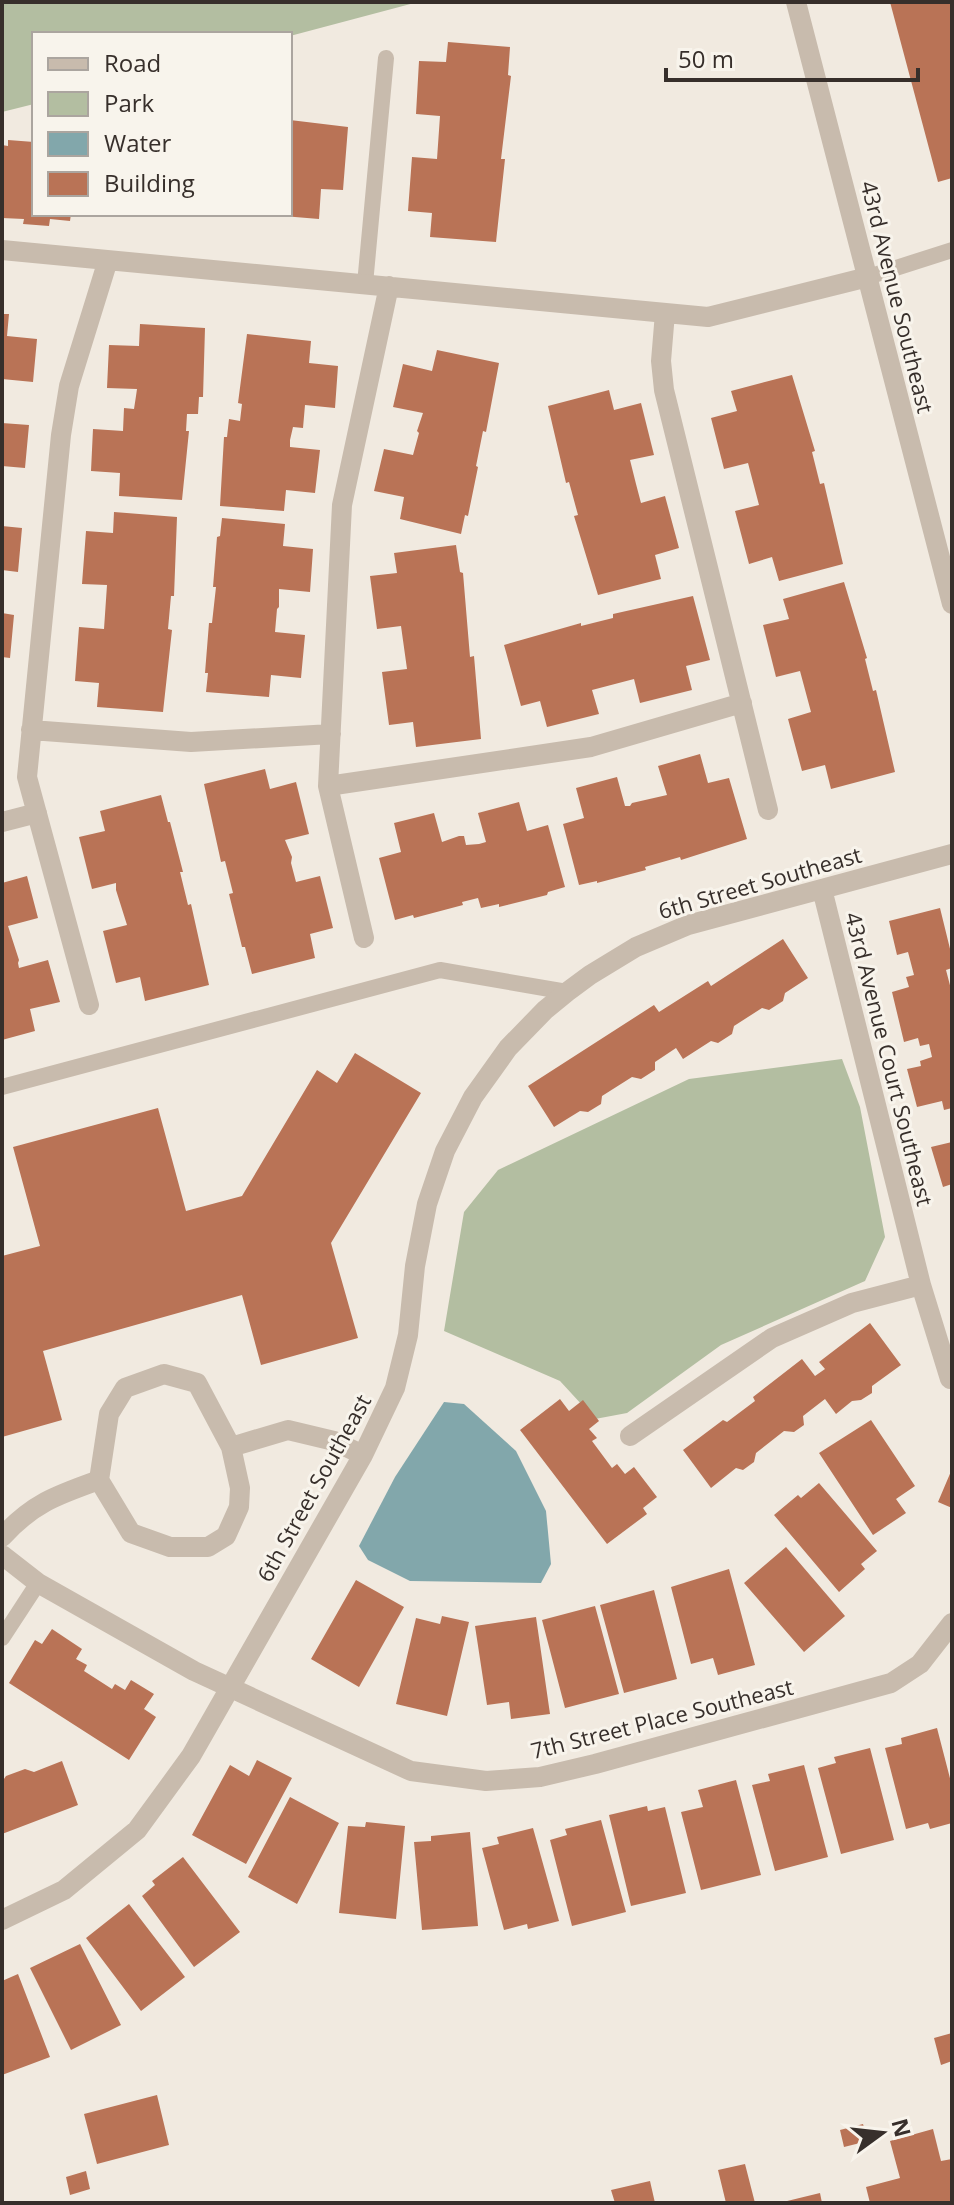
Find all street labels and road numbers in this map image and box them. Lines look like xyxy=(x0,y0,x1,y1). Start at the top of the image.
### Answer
street label: 43rd Avenue Southeast xyxy=(855,177,941,416)
street label: 6th Street Southeast xyxy=(655,839,865,925)
street label: 43rd Avenue Court Southeast xyxy=(839,909,941,1209)
street label: 6th Street Southeast xyxy=(249,1388,377,1587)
street label: 7th Street Place Southeast xyxy=(527,1671,796,1765)

